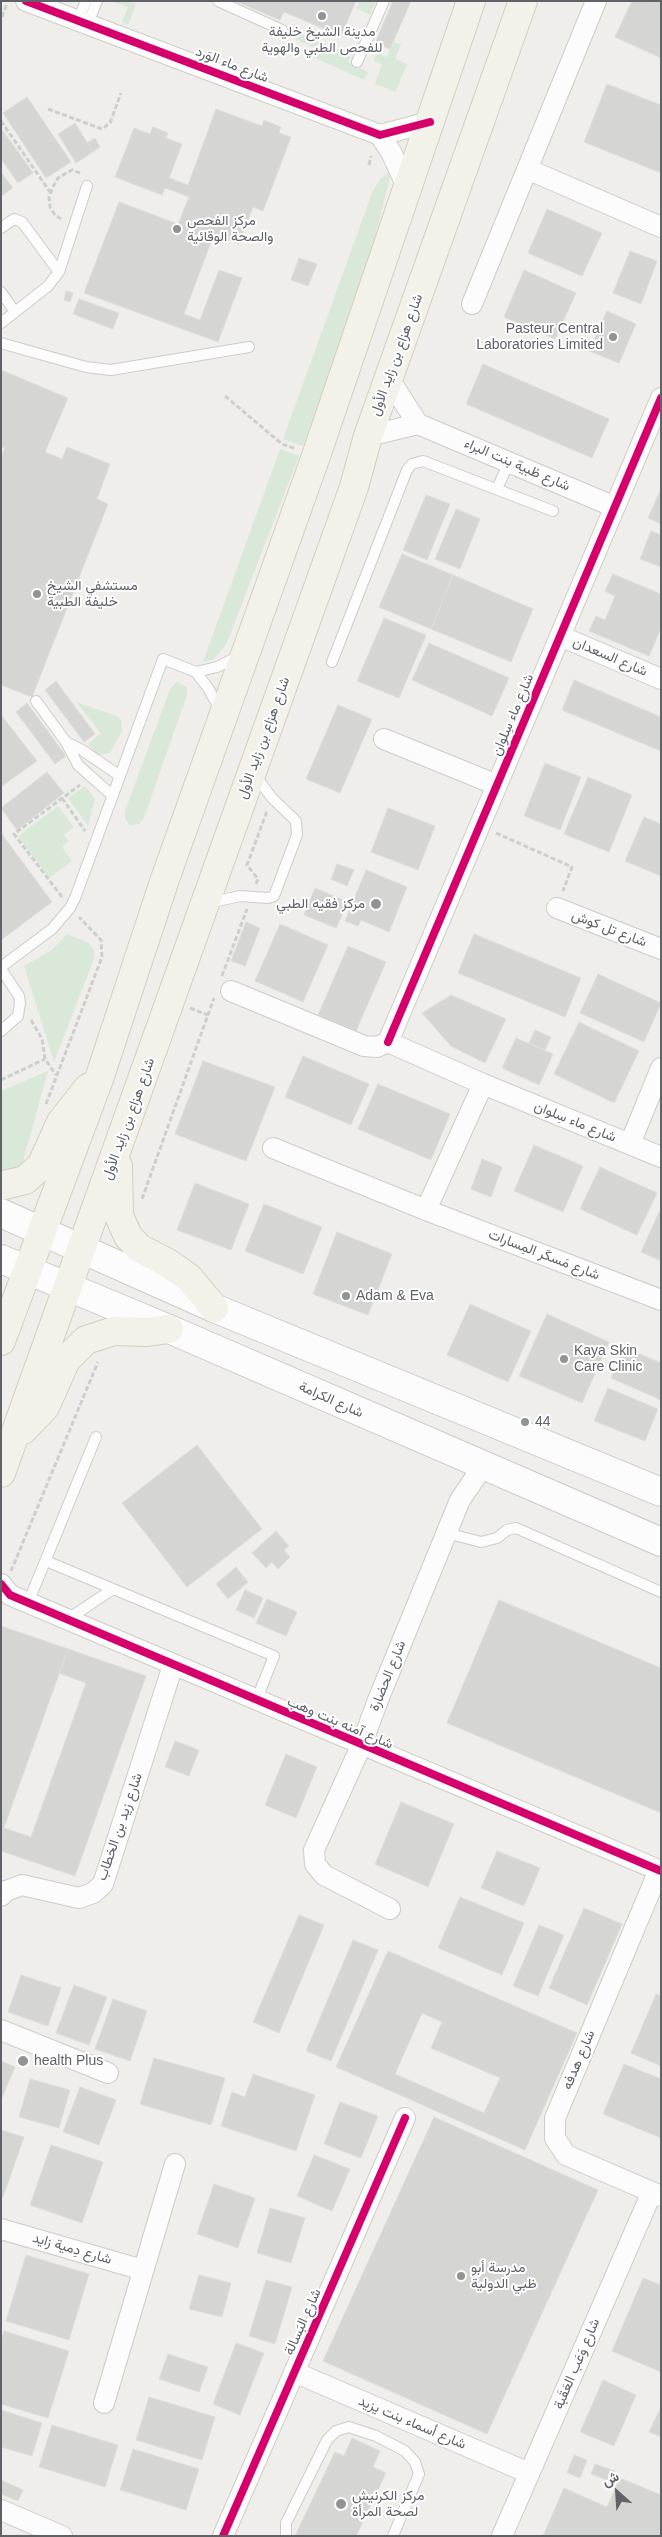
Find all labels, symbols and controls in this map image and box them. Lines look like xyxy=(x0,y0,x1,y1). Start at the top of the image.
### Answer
marker: مدينة الشيخ خليفة للفحص الطبي والهوية xyxy=(316,10,328,22)
place label: مدينة الشيخ خليفة للفحص الطبي والهوية xyxy=(262,24,382,56)
street label: شارع ماء الوَرد xyxy=(193,43,271,87)
place label: مركز الفحص والصحة الوقائية xyxy=(187,213,273,246)
marker: مركز الفحص والصحة الوقائية xyxy=(171,223,183,235)
street label: شارع هزاع بن زايد الأول xyxy=(367,292,427,418)
place label: Pasteur Central Laboratories Limited xyxy=(476,321,603,354)
marker: Pasteur Central Laboratories Limited xyxy=(607,331,619,343)
street label: شارع ظبية بنت البراء xyxy=(461,435,573,495)
place label: مستشفي الشيخ خليفة الطبية xyxy=(47,578,138,610)
marker: مستشفي الشيخ خليفة الطبية xyxy=(31,588,43,600)
street label: شارع السعدان xyxy=(570,634,650,680)
street label: شارع ماء سِلوان xyxy=(488,672,538,758)
street label: شارع هزاع بن زايد الأول xyxy=(234,675,294,801)
place label: مركز فقيه الطبي xyxy=(276,896,365,912)
marker: مركز فقيه الطبي xyxy=(369,897,383,911)
street label: شارع تل كوش xyxy=(569,907,649,951)
street label: شارع هزاع بن زايد الأول xyxy=(99,1056,159,1182)
street label: شارع ماء سِلوان xyxy=(531,1098,619,1146)
street label: شارع مَسكَر المِسارات xyxy=(486,1226,602,1284)
place label: Adam & Eva xyxy=(356,1288,434,1304)
marker: Adam & Eva xyxy=(340,1290,352,1302)
place label: Kaya Skin Care Clinic xyxy=(574,1343,642,1375)
marker: Kaya Skin Care Clinic xyxy=(558,1353,570,1365)
street label: شارع الكرامة xyxy=(296,1378,366,1422)
place label: 44 xyxy=(535,1414,551,1430)
marker: 44 xyxy=(519,1416,531,1428)
street label: شارع الحضارة xyxy=(366,1638,410,1714)
street label: شارع آمنه بنت وهب xyxy=(285,1693,395,1753)
street label: شارع زيد بن الخطاب xyxy=(94,1771,146,1883)
street label: شارع هدفه xyxy=(559,2028,599,2092)
place label: health Plus xyxy=(34,2053,103,2069)
marker: health Plus xyxy=(16,2054,30,2068)
street label: شارع دِمية زايد xyxy=(31,2230,113,2268)
place label: مدرسة أبو ظبي الدولية xyxy=(471,2260,537,2292)
marker: مدرسة أبو ظبي الدولية xyxy=(455,2270,467,2282)
street label: شارع البَسالة xyxy=(281,2286,325,2358)
street label: شارع وَعَب العَقَبة xyxy=(550,2316,604,2412)
street label: شارع أسماء بنت يزيد xyxy=(356,2393,468,2453)
north arrow xyxy=(592,2467,642,2517)
text: ش xyxy=(599,2468,621,2489)
place label: مركز الكرنيش لصحة المرأة xyxy=(352,2488,424,2520)
marker: مركز الكرنيش لصحة المرأة xyxy=(334,2497,348,2511)

